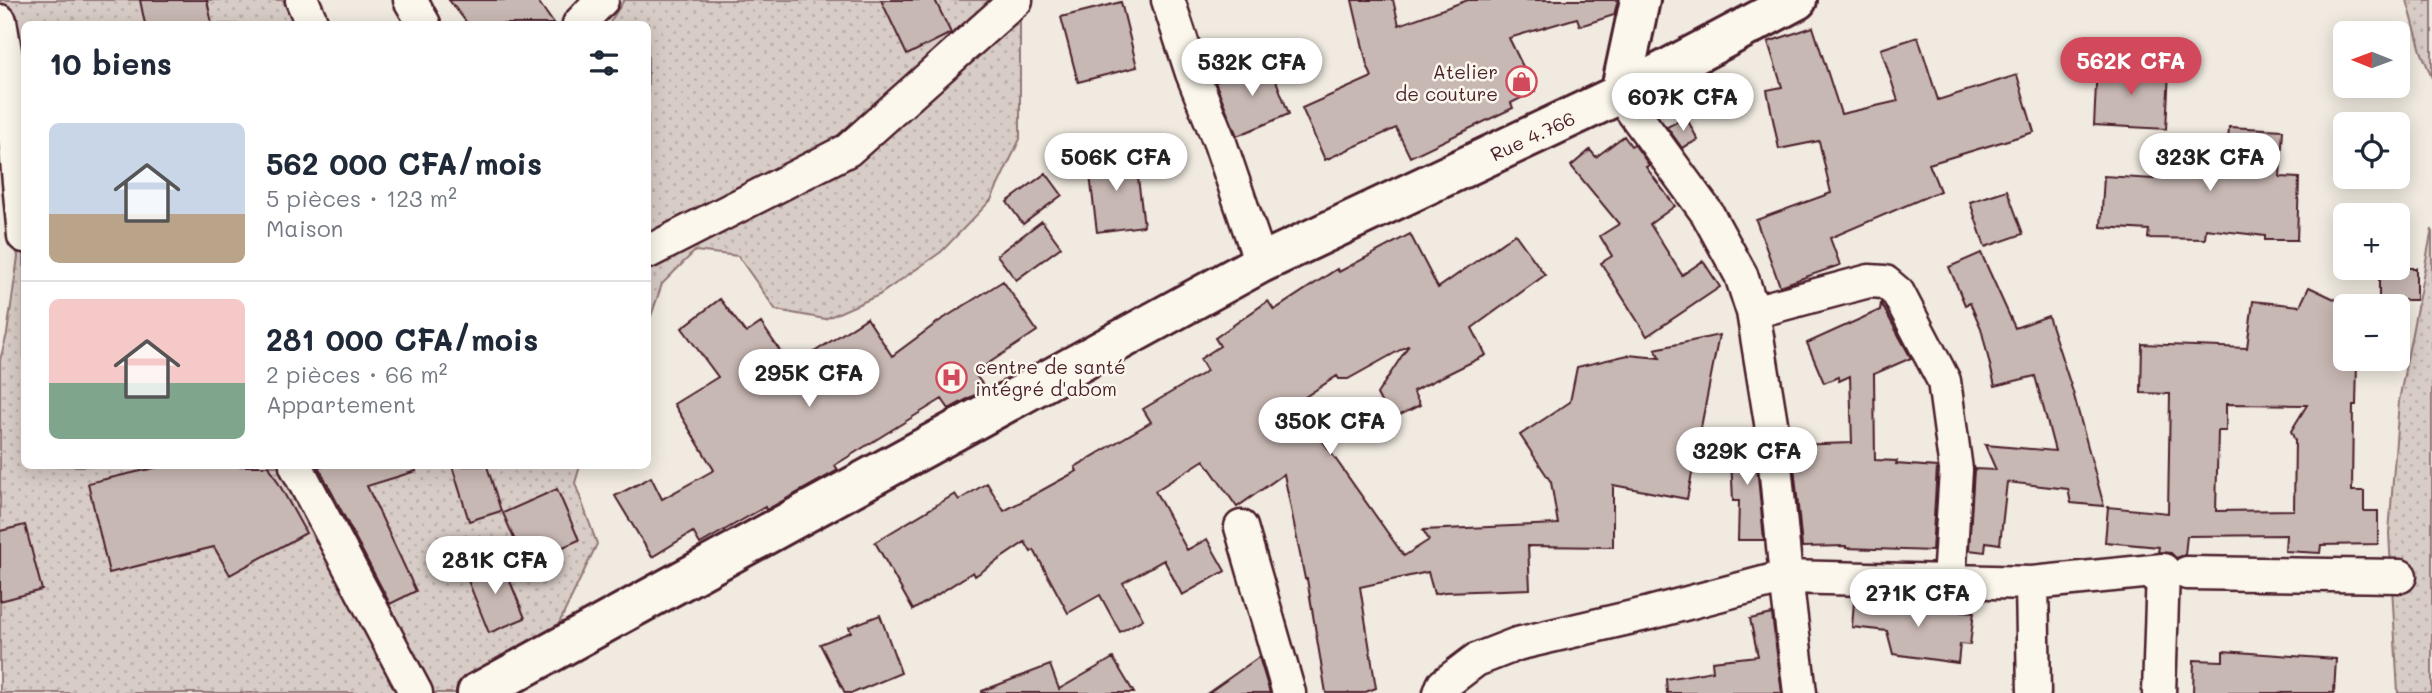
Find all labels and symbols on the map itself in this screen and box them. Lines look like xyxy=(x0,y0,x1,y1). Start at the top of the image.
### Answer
north arrow xyxy=(2333,21,2410,98)
pin: 532K CFA xyxy=(1180,38,1324,98)
pin: 562K CFA xyxy=(2059,38,2203,97)
place label: Atelier de couture xyxy=(1395,59,1498,106)
shop icon: Atelier de couture xyxy=(1504,65,1538,99)
pin: 607K CFA xyxy=(1611,74,1755,133)
street label: Rue 4.766 xyxy=(1486,105,1579,166)
pin: 506K CFA xyxy=(1044,134,1188,193)
pin: 323K CFA xyxy=(2138,134,2282,193)
pin: 295K CFA xyxy=(737,350,881,409)
place label: centre de santé intégré d'abom xyxy=(975,354,1126,401)
hospital icon: centre de santé intégré d'abom xyxy=(935,360,969,394)
pin: 350K CFA xyxy=(1258,398,1402,457)
pin: 329K CFA xyxy=(1675,428,1819,487)
pin: 281K CFA xyxy=(423,536,567,596)
pin: 271K CFA xyxy=(1846,570,1990,629)

